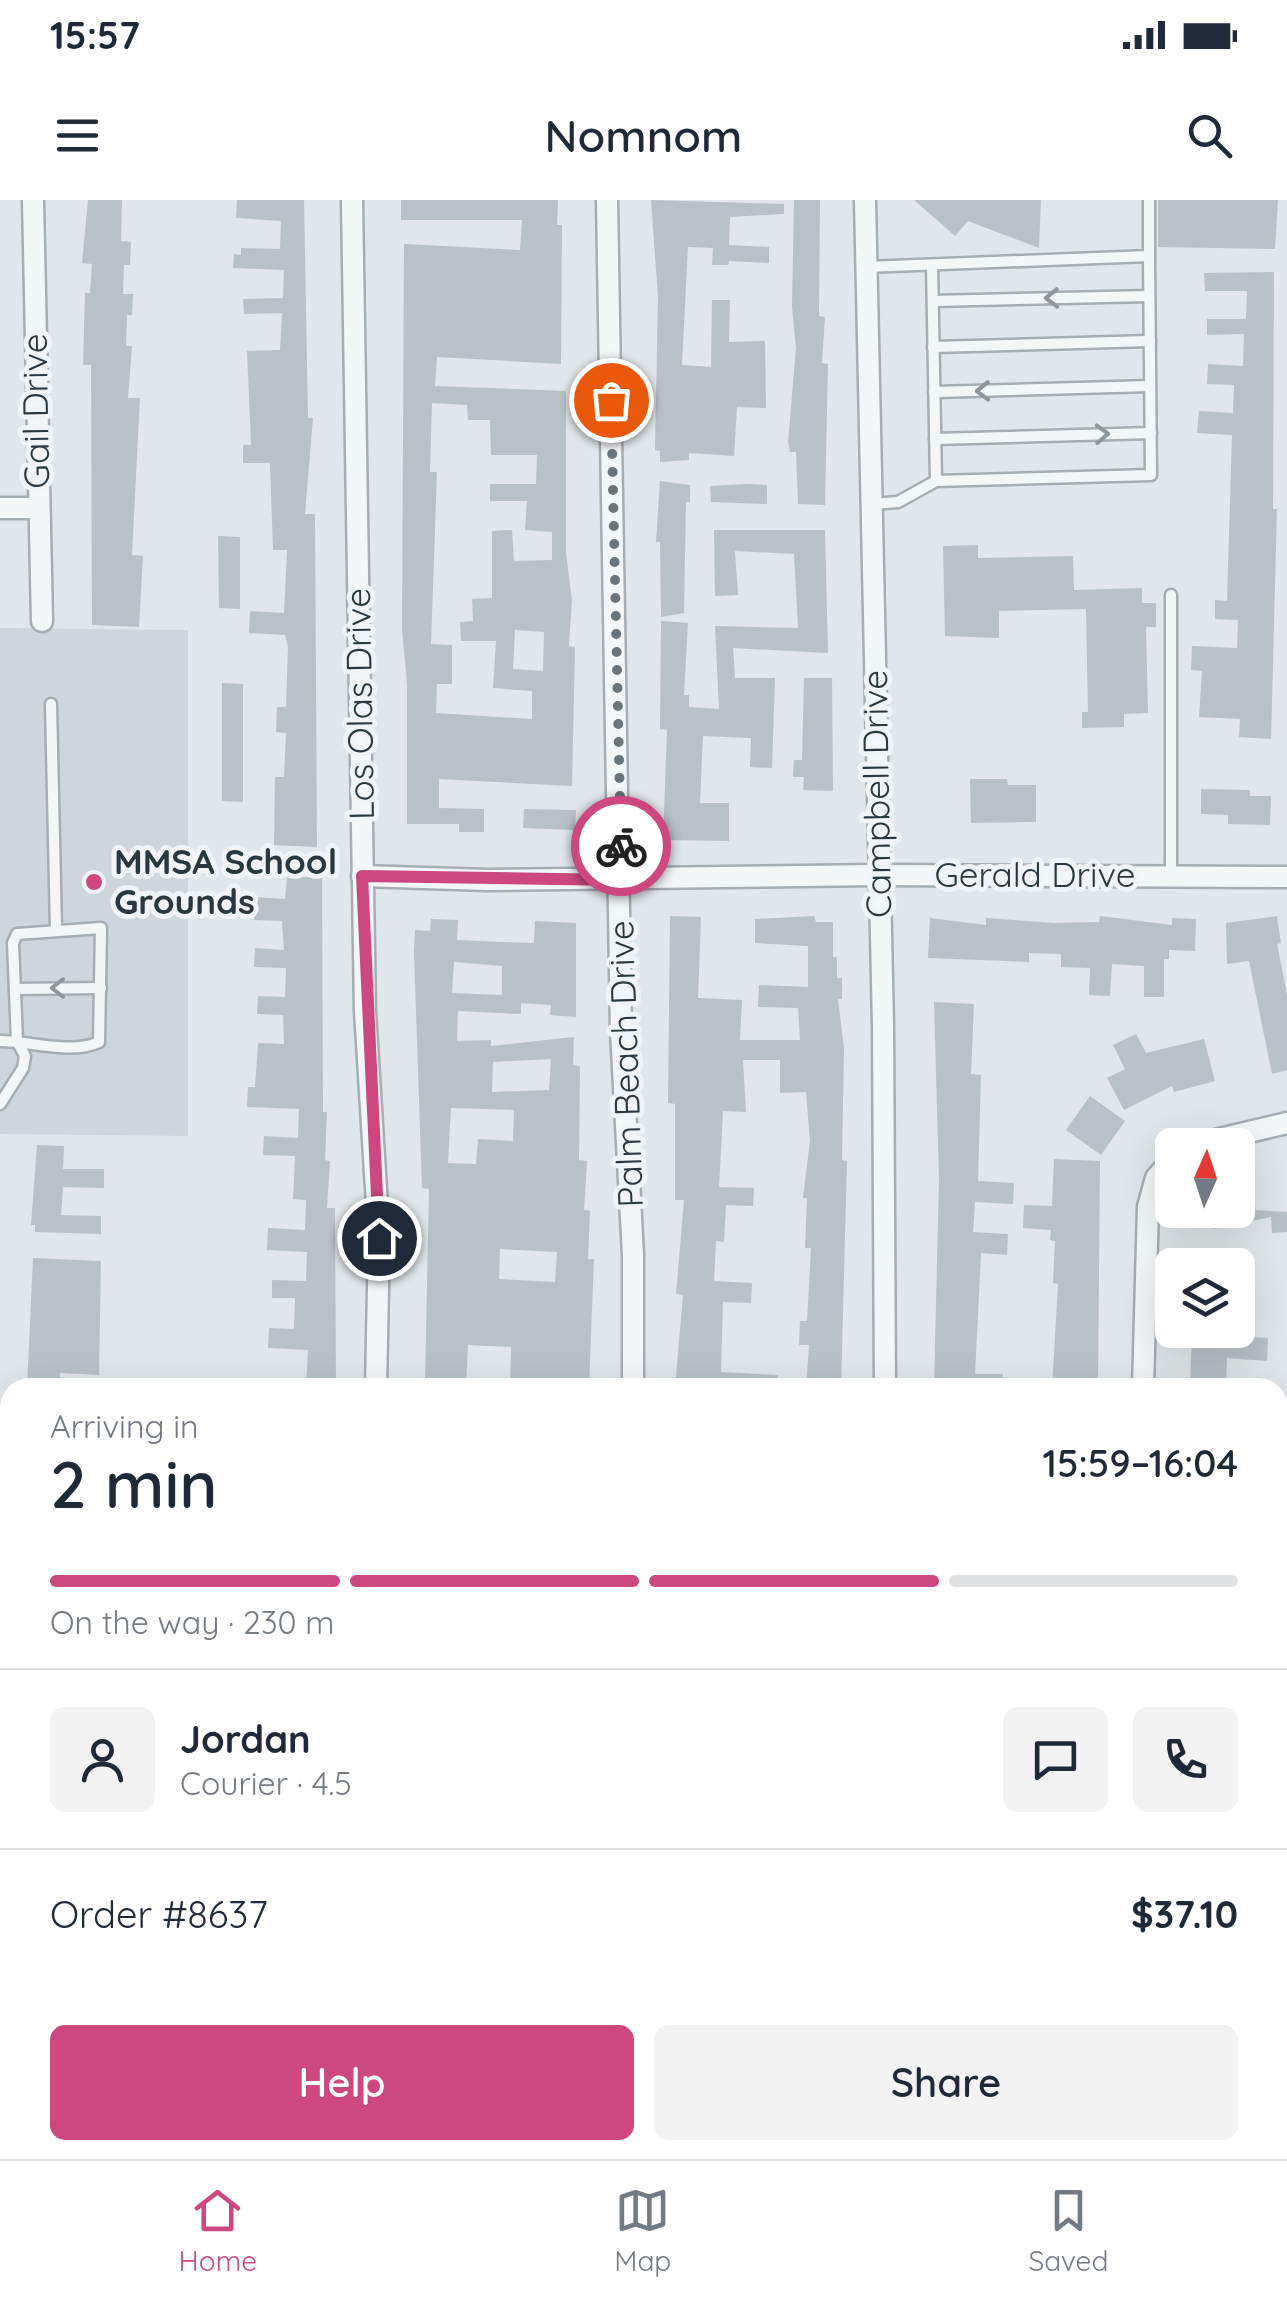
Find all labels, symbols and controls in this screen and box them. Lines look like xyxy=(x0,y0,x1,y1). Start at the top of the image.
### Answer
text: 15:57 xyxy=(50,11,140,59)
text: Nomnom xyxy=(545,107,742,163)
icon: menu xyxy=(50,108,105,163)
icon: search xyxy=(1182,108,1237,163)
one-way arrow xyxy=(1043,287,1058,309)
street label: Gail Drive xyxy=(12,333,58,489)
pin xyxy=(569,358,654,443)
icon: bag xyxy=(584,373,639,428)
one-way arrow xyxy=(974,380,990,401)
one-way arrow xyxy=(1095,424,1111,445)
street label: Los Olas Drive xyxy=(335,588,383,820)
street label: Campbell Drive xyxy=(852,670,900,918)
courier xyxy=(571,796,671,896)
icon: bike xyxy=(594,819,649,874)
place label: MMSA School Grounds xyxy=(114,839,337,923)
street label: Gerald Drive xyxy=(934,852,1136,896)
marker: MMSA School Grounds xyxy=(83,871,105,893)
street label: Palm Beach Drive xyxy=(598,920,652,1208)
one-way arrow xyxy=(50,978,66,999)
north arrow xyxy=(1155,1128,1255,1228)
map controls xyxy=(1155,1128,1255,1348)
pin xyxy=(337,1196,422,1281)
icon: home xyxy=(352,1211,407,1266)
button: layers xyxy=(1155,1248,1255,1348)
text: Arriving in xyxy=(50,1406,199,1446)
text: 15:59–16:04 xyxy=(1042,1439,1238,1487)
text: 2 min xyxy=(50,1443,218,1524)
text: On the way · 230 m xyxy=(50,1602,335,1642)
button: person xyxy=(50,1707,155,1812)
button: chat xyxy=(1003,1707,1108,1812)
button: phone xyxy=(1133,1707,1238,1812)
text: Jordan xyxy=(180,1715,311,1763)
text: Courier · 4.5 xyxy=(180,1763,352,1803)
text: Order #8637 xyxy=(50,1890,268,1938)
text: $37.10 xyxy=(1131,1890,1238,1938)
button: Help xyxy=(50,2025,634,2140)
button: Share xyxy=(654,2025,1238,2140)
tab: Home xyxy=(179,2183,257,2278)
tab: Map xyxy=(614,2183,671,2278)
tab: Saved xyxy=(1029,2183,1108,2278)

